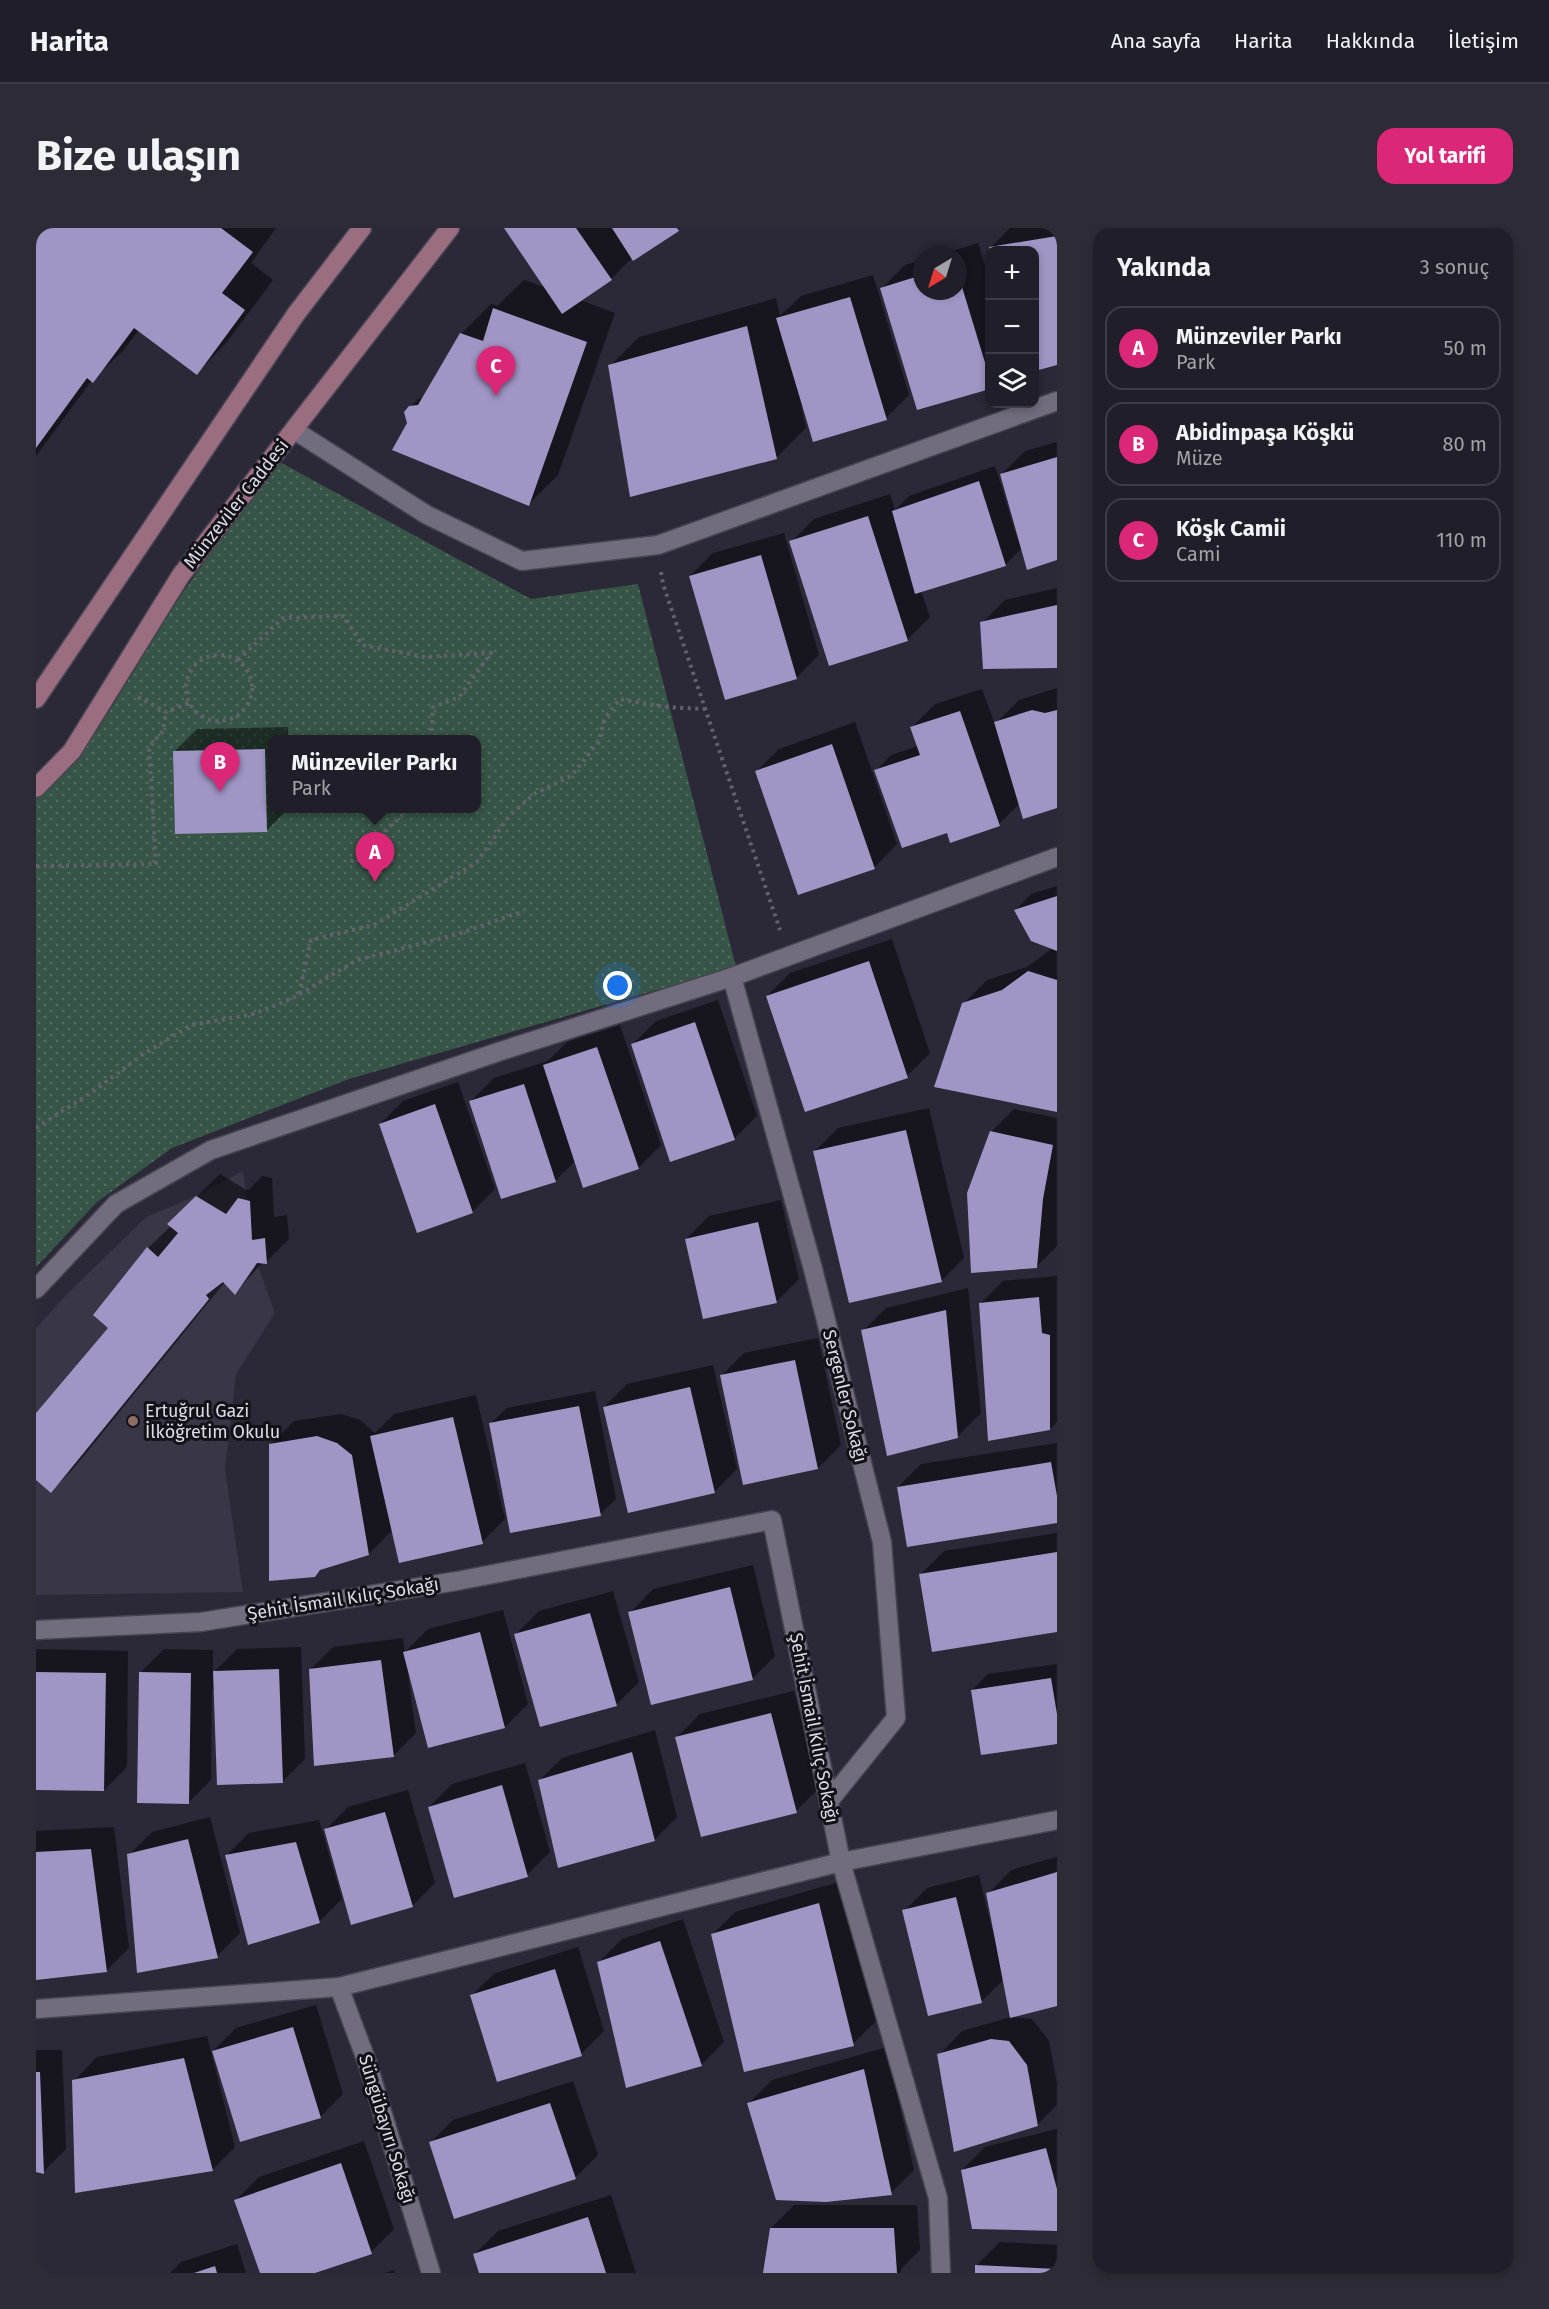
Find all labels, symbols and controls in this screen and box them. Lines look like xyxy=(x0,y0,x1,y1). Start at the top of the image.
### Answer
text: Harita xyxy=(30,25,109,58)
text: Ana sayfa xyxy=(1111,28,1201,54)
text: Harita xyxy=(1234,28,1293,54)
text: Hakkında xyxy=(1326,28,1415,54)
text: İletişim xyxy=(1448,28,1519,54)
button: Yol tarifi xyxy=(1377,128,1513,184)
text: Bize ulaşın xyxy=(36,131,241,181)
north arrow xyxy=(913,246,967,300)
map controls xyxy=(985,246,1039,408)
button: + xyxy=(985,246,1039,300)
text: Yakında xyxy=(1117,252,1211,283)
text: 3 sonuç xyxy=(1420,255,1489,279)
button: − xyxy=(985,300,1039,354)
text: Münzeviler Parkı xyxy=(1176,323,1342,350)
text: A xyxy=(1133,336,1144,360)
text: 50 m xyxy=(1443,336,1487,360)
pin: C xyxy=(476,346,516,396)
text: Park xyxy=(1176,350,1215,374)
button: layers xyxy=(985,354,1039,408)
text: Abidinpaşa Köşkü xyxy=(1176,419,1354,446)
text: B xyxy=(1132,432,1145,456)
text: 80 m xyxy=(1442,432,1487,456)
street label: Münzeviler Caddesi xyxy=(179,435,293,573)
text: Müze xyxy=(1176,446,1223,470)
text: Köşk Camii xyxy=(1176,515,1286,542)
text: C xyxy=(1133,528,1144,552)
text: 110 m xyxy=(1436,528,1487,552)
text: Cami xyxy=(1176,542,1221,566)
popup xyxy=(268,735,481,813)
pin: B xyxy=(200,742,240,792)
text: Münzeviler Parkı xyxy=(292,749,457,776)
text: Park xyxy=(292,776,331,800)
pin: A xyxy=(356,832,394,882)
your location xyxy=(603,971,632,1000)
street label: Sergenler Sokağı xyxy=(818,1327,872,1465)
place label: Ertuğrul Gazi İlköğretim Okulu xyxy=(145,1400,280,1443)
marker: Ertuğrul Gazi İlköğretim Okulu xyxy=(126,1414,140,1428)
street label: Şehit İsmail Kılıç Sokağı xyxy=(246,1573,440,1625)
street label: Şehit İsmail Kılıç Sokağı xyxy=(785,1631,843,1825)
street label: Süngübayırı Sokağı xyxy=(354,2052,420,2206)

